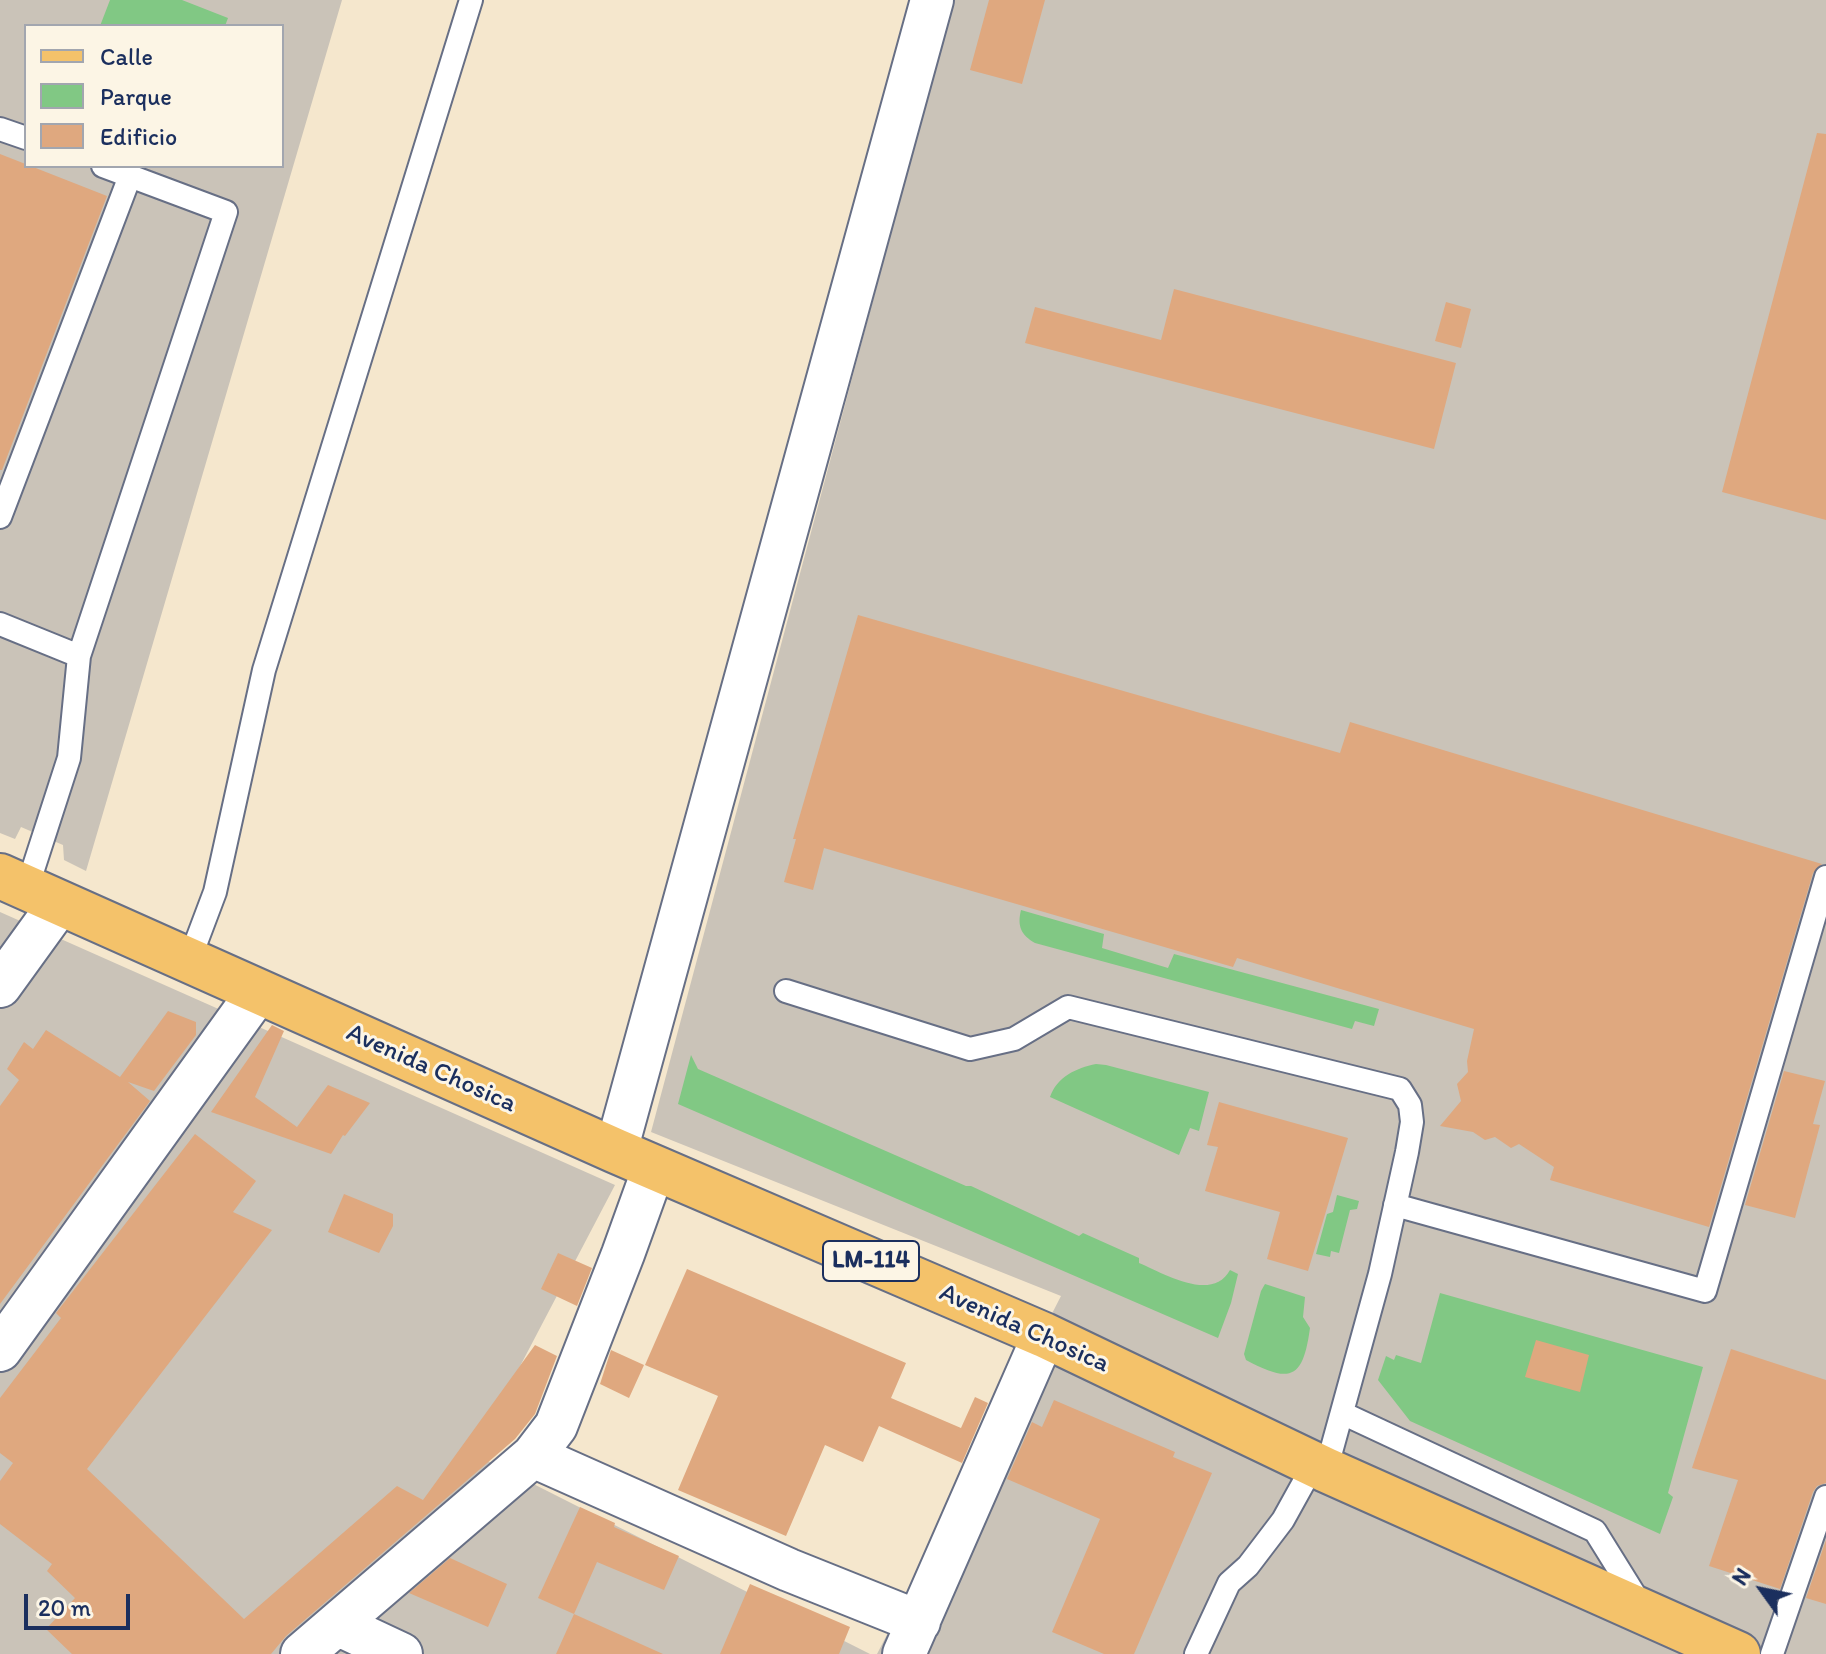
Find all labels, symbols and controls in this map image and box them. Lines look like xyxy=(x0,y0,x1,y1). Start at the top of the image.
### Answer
legend xyxy=(24,24,284,168)
text: Calle xyxy=(100,42,153,71)
text: Parque xyxy=(100,82,172,111)
text: Edificio xyxy=(100,122,177,151)
street label: Avenida Chosica xyxy=(341,1018,521,1120)
road number: LM-114 xyxy=(823,1241,919,1281)
street label: Avenida Chosica xyxy=(934,1278,1114,1380)
north arrow xyxy=(1722,1550,1802,1630)
text: N xyxy=(1726,1563,1757,1590)
scale bar xyxy=(28,1578,134,1628)
text: 20 m xyxy=(38,1593,91,1622)

